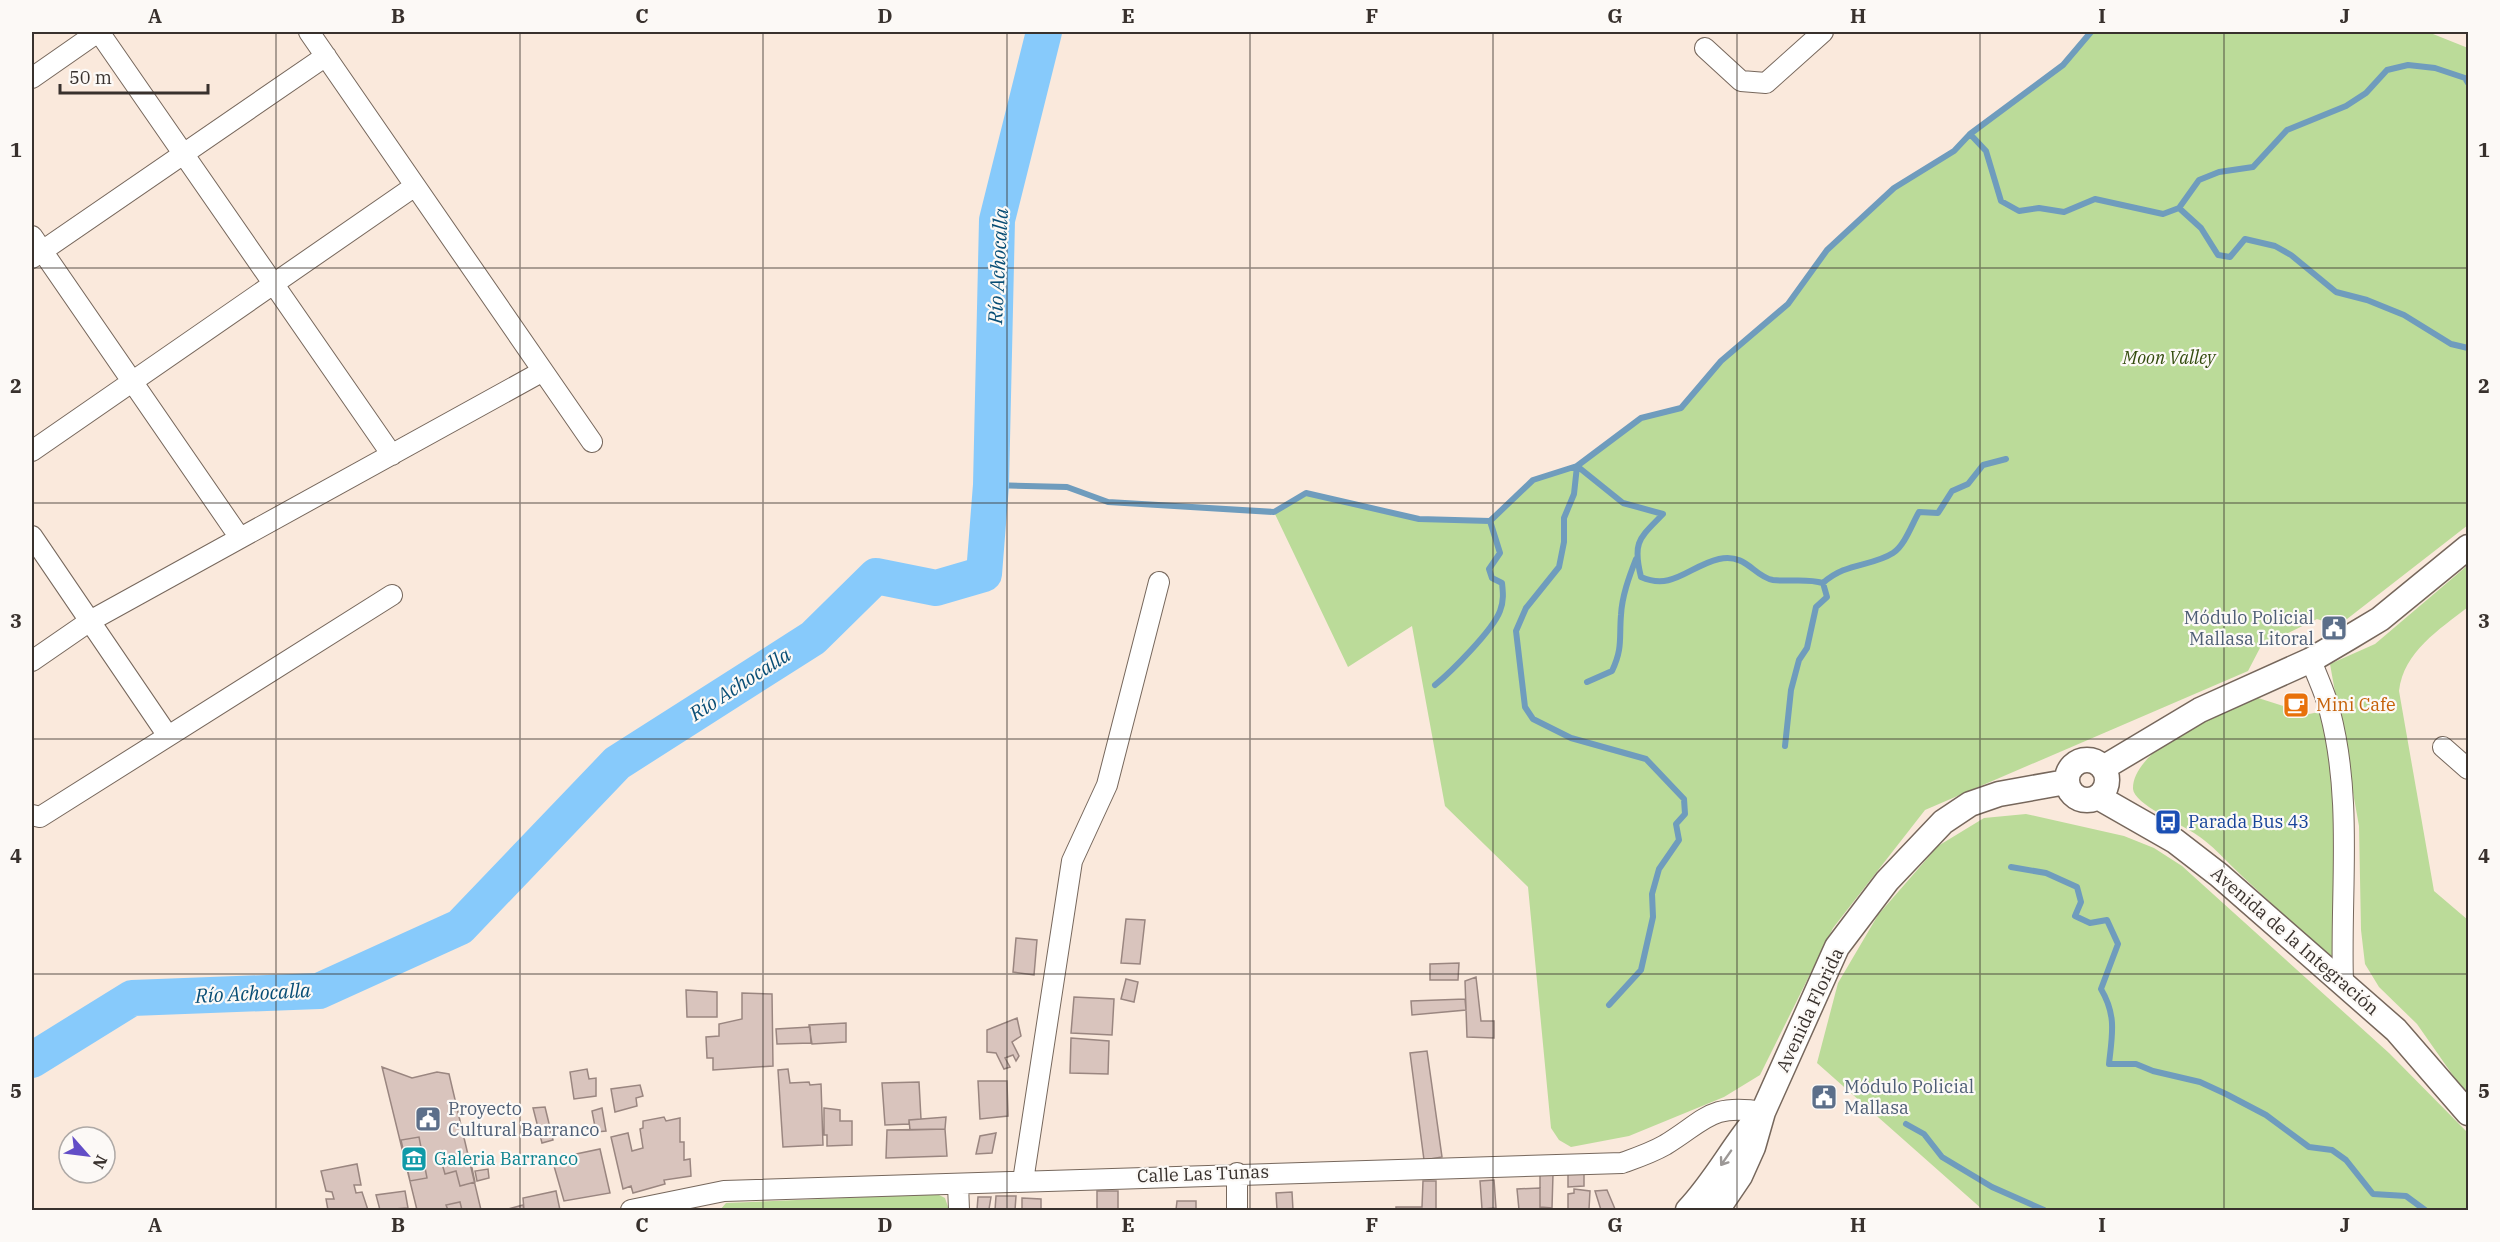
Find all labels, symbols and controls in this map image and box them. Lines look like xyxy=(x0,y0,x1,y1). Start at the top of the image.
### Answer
text: A xyxy=(148,2,162,29)
text: B xyxy=(391,2,405,29)
text: C xyxy=(635,2,649,29)
text: D xyxy=(877,2,893,29)
text: E xyxy=(1121,2,1135,29)
text: F xyxy=(1366,2,1378,29)
text: G xyxy=(1607,2,1623,29)
text: H xyxy=(1850,2,1866,29)
text: I xyxy=(2098,2,2106,29)
text: J xyxy=(2340,2,2350,29)
scale bar xyxy=(60,57,208,95)
text: 50 m xyxy=(69,66,112,89)
text: 1 xyxy=(10,136,22,163)
text: 1 xyxy=(2478,136,2490,163)
water label: Río Achocalla xyxy=(981,207,1014,326)
park label: Moon Valley xyxy=(2122,346,2217,369)
text: 2 xyxy=(10,372,22,399)
text: 2 xyxy=(2478,372,2490,399)
place label: Módulo Policial Mallasa Litoral xyxy=(2184,606,2314,650)
text: 3 xyxy=(10,607,22,634)
text: 3 xyxy=(2478,607,2490,634)
public building icon: Módulo Policial Mallasa Litoral xyxy=(2319,613,2349,643)
water label: Río Achocalla xyxy=(683,641,796,727)
cafe icon: Mini Cafe xyxy=(2281,690,2311,720)
place label: Mini Cafe xyxy=(2316,693,2396,716)
bus stop icon: Parada Bus 43 xyxy=(2153,807,2183,837)
place label: Parada Bus 43 xyxy=(2188,810,2309,833)
text: 4 xyxy=(10,842,22,869)
text: 4 xyxy=(2478,842,2490,869)
street label: Avenida de la Integración xyxy=(2207,861,2384,1020)
street label: Avenida Florida xyxy=(1771,944,1848,1076)
water label: Río Achocalla xyxy=(193,976,312,1009)
place label: Módulo Policial Mallasa xyxy=(1844,1075,1974,1119)
text: 5 xyxy=(10,1077,22,1104)
text: 5 xyxy=(2478,1077,2490,1104)
public building icon: Módulo Policial Mallasa xyxy=(1809,1082,1839,1112)
place label: Proyecto Cultural Barranco xyxy=(448,1097,600,1141)
public building icon: Proyecto Cultural Barranco xyxy=(413,1104,443,1134)
north arrow xyxy=(57,1125,117,1185)
museum icon: Galeria Barranco xyxy=(399,1144,429,1174)
place label: Galeria Barranco xyxy=(434,1147,578,1170)
one-way arrow xyxy=(1720,1149,1732,1165)
text: N xyxy=(88,1152,112,1172)
street label: Calle Las Tunas xyxy=(1137,1160,1269,1187)
text: A xyxy=(148,1211,162,1238)
text: B xyxy=(391,1211,405,1238)
text: C xyxy=(635,1211,649,1238)
text: D xyxy=(877,1211,893,1238)
text: E xyxy=(1121,1211,1135,1238)
text: F xyxy=(1366,1211,1378,1238)
text: G xyxy=(1607,1211,1623,1238)
text: H xyxy=(1850,1211,1866,1238)
text: I xyxy=(2098,1211,2106,1238)
text: J xyxy=(2340,1211,2350,1238)

